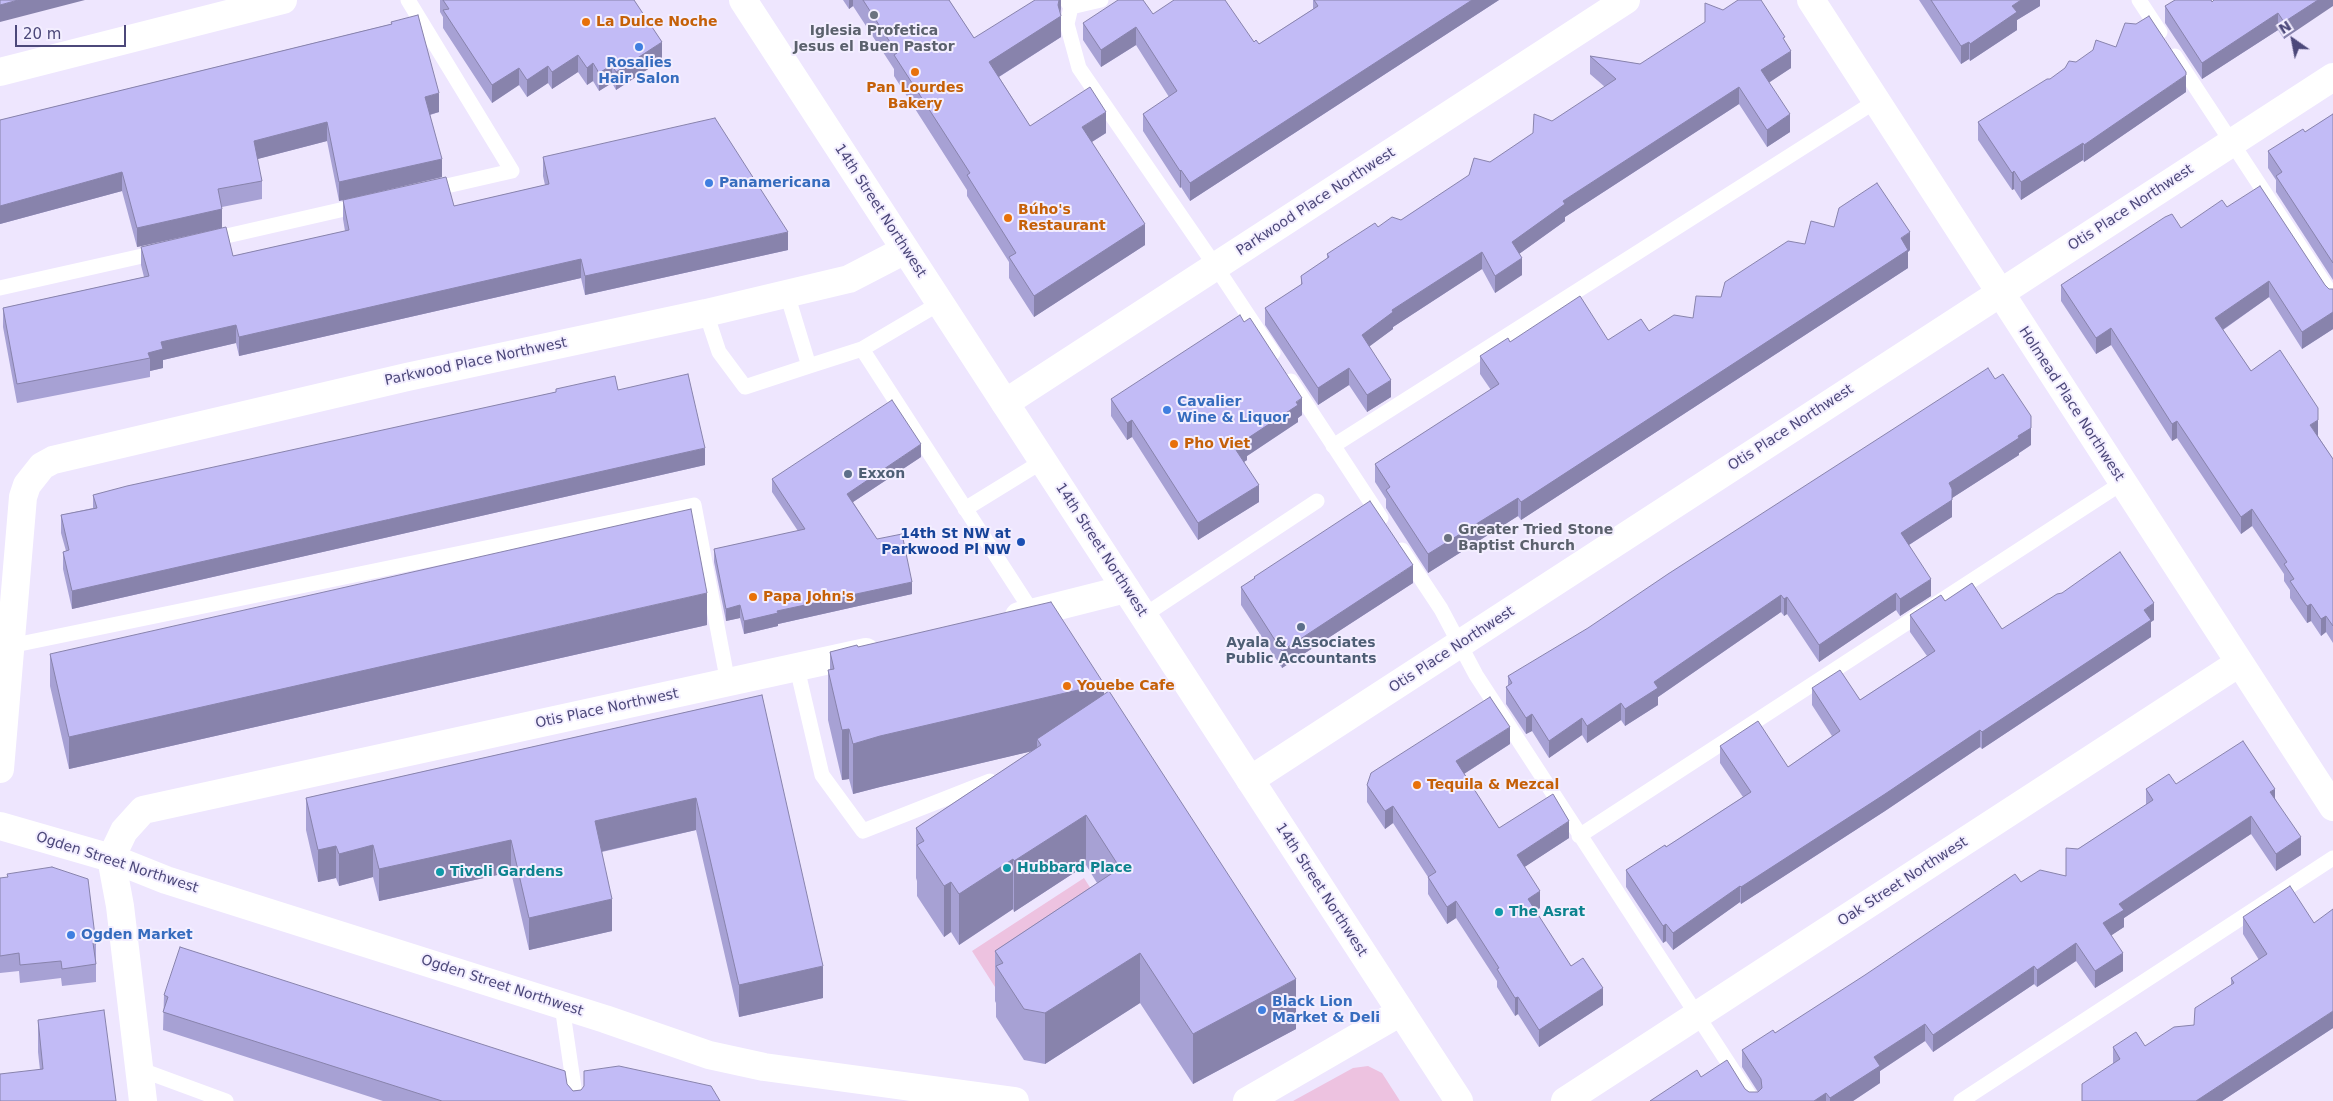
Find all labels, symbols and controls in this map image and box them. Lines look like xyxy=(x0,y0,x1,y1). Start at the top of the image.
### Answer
marker: Iglesia Profetica Jesus el Buen Pastor xyxy=(868,9,880,21)
place label: La Dulce Noche xyxy=(596,14,717,30)
scale bar xyxy=(18,15,129,47)
north arrow xyxy=(2268,15,2318,65)
marker: La Dulce Noche xyxy=(580,16,592,28)
text: N xyxy=(2276,18,2294,37)
place label: Iglesia Profetica Jesus el Buen Pastor xyxy=(793,23,955,56)
text: 20 m xyxy=(23,25,61,43)
marker: Rosalies Hair Salon xyxy=(633,41,645,53)
place label: Rosalies Hair Salon xyxy=(598,55,680,88)
marker: Pan Lourdes Bakery xyxy=(909,66,921,78)
place label: Pan Lourdes Bakery xyxy=(866,80,964,112)
street label: 14th Street Northwest xyxy=(831,141,929,281)
street label: Parkwood Place Northwest xyxy=(1233,144,1399,260)
street label: Otis Place Northwest xyxy=(2065,161,2197,255)
place label: Panamericana xyxy=(719,175,831,191)
marker: Panamericana xyxy=(703,177,715,189)
place label: Búho's Restaurant xyxy=(1018,202,1106,234)
marker: Búho's Restaurant xyxy=(1002,212,1014,224)
street label: Holmead Place Northwest xyxy=(2015,324,2127,484)
street label: Parkwood Place Northwest xyxy=(383,334,569,390)
street label: Otis Place Northwest xyxy=(1725,381,1857,475)
place label: Cavalier Wine & Liquor xyxy=(1177,394,1289,427)
marker: Cavalier Wine & Liquor xyxy=(1161,404,1173,416)
place label: Pho Viet xyxy=(1184,436,1250,452)
marker: Pho Viet xyxy=(1168,438,1180,450)
place label: Exxon xyxy=(858,466,905,482)
marker: Exxon xyxy=(842,468,854,480)
street label: 14th Street Northwest xyxy=(1052,480,1150,620)
place label: Greater Tried Stone Baptist Church xyxy=(1458,522,1613,554)
place label: 14th St NW at Parkwood Pl NW xyxy=(881,526,1011,558)
marker: Greater Tried Stone Baptist Church xyxy=(1442,532,1454,544)
marker: 14th St NW at Parkwood Pl NW xyxy=(1015,536,1027,548)
place label: Papa John's xyxy=(763,589,854,605)
marker: Papa John's xyxy=(747,591,759,603)
street label: Otis Place Northwest xyxy=(1386,603,1518,697)
marker: Ayala & Associates Public Accountants xyxy=(1295,621,1307,633)
place label: Ayala & Associates Public Accountants xyxy=(1225,635,1377,668)
place label: Youebe Cafe xyxy=(1077,678,1175,694)
marker: Youebe Cafe xyxy=(1061,680,1073,692)
street label: Otis Place Northwest xyxy=(534,686,680,732)
place label: Tequila & Mezcal xyxy=(1427,777,1559,793)
marker: Tequila & Mezcal xyxy=(1411,779,1423,791)
street label: 14th Street Northwest xyxy=(1272,820,1370,960)
street label: Ogden Street Northwest xyxy=(34,829,200,897)
street label: Oak Street Northwest xyxy=(1835,834,1971,930)
place label: Hubbard Place xyxy=(1017,860,1132,876)
marker: Hubbard Place xyxy=(1001,862,1013,874)
place label: Tivoli Gardens xyxy=(450,864,563,880)
marker: Tivoli Gardens xyxy=(434,866,446,878)
place label: The Asrat xyxy=(1509,904,1585,920)
marker: The Asrat xyxy=(1493,906,1505,918)
place label: Ogden Market xyxy=(81,927,193,943)
marker: Ogden Market xyxy=(65,929,77,941)
street label: Ogden Street Northwest xyxy=(419,952,585,1020)
place label: Black Lion Market & Deli xyxy=(1272,994,1380,1026)
marker: Black Lion Market & Deli xyxy=(1256,1004,1268,1016)

